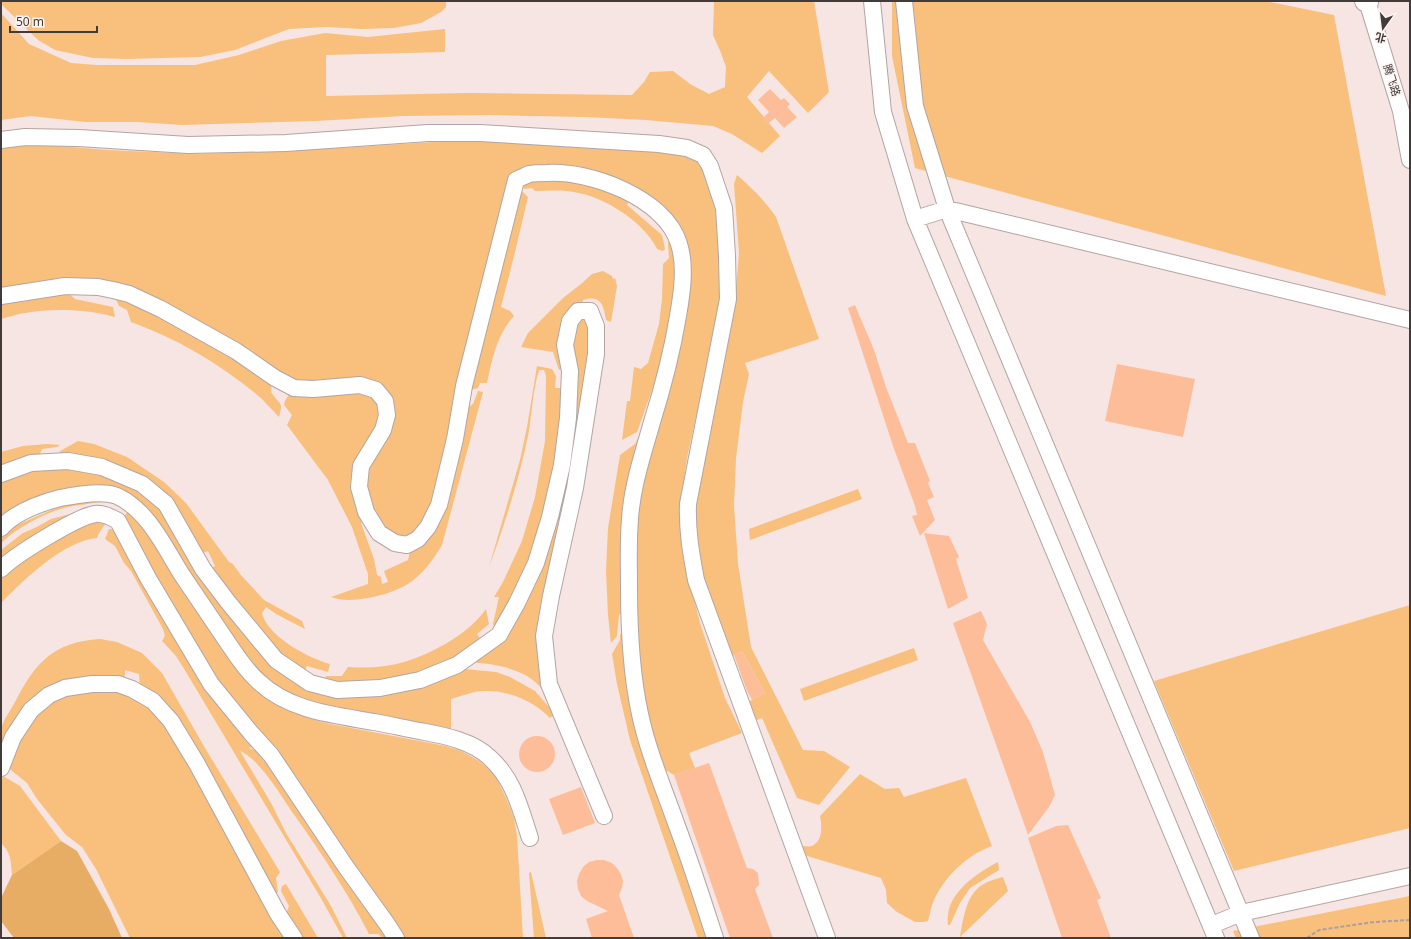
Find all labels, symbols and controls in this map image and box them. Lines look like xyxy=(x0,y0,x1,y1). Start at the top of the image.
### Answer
scale bar xyxy=(10,8,97,34)
north arrow xyxy=(1363,8,1403,48)
text: 50 m xyxy=(16,13,44,30)
text: 北 xyxy=(1373,30,1388,47)
street label: 腾飞路 xyxy=(1380,62,1404,98)

